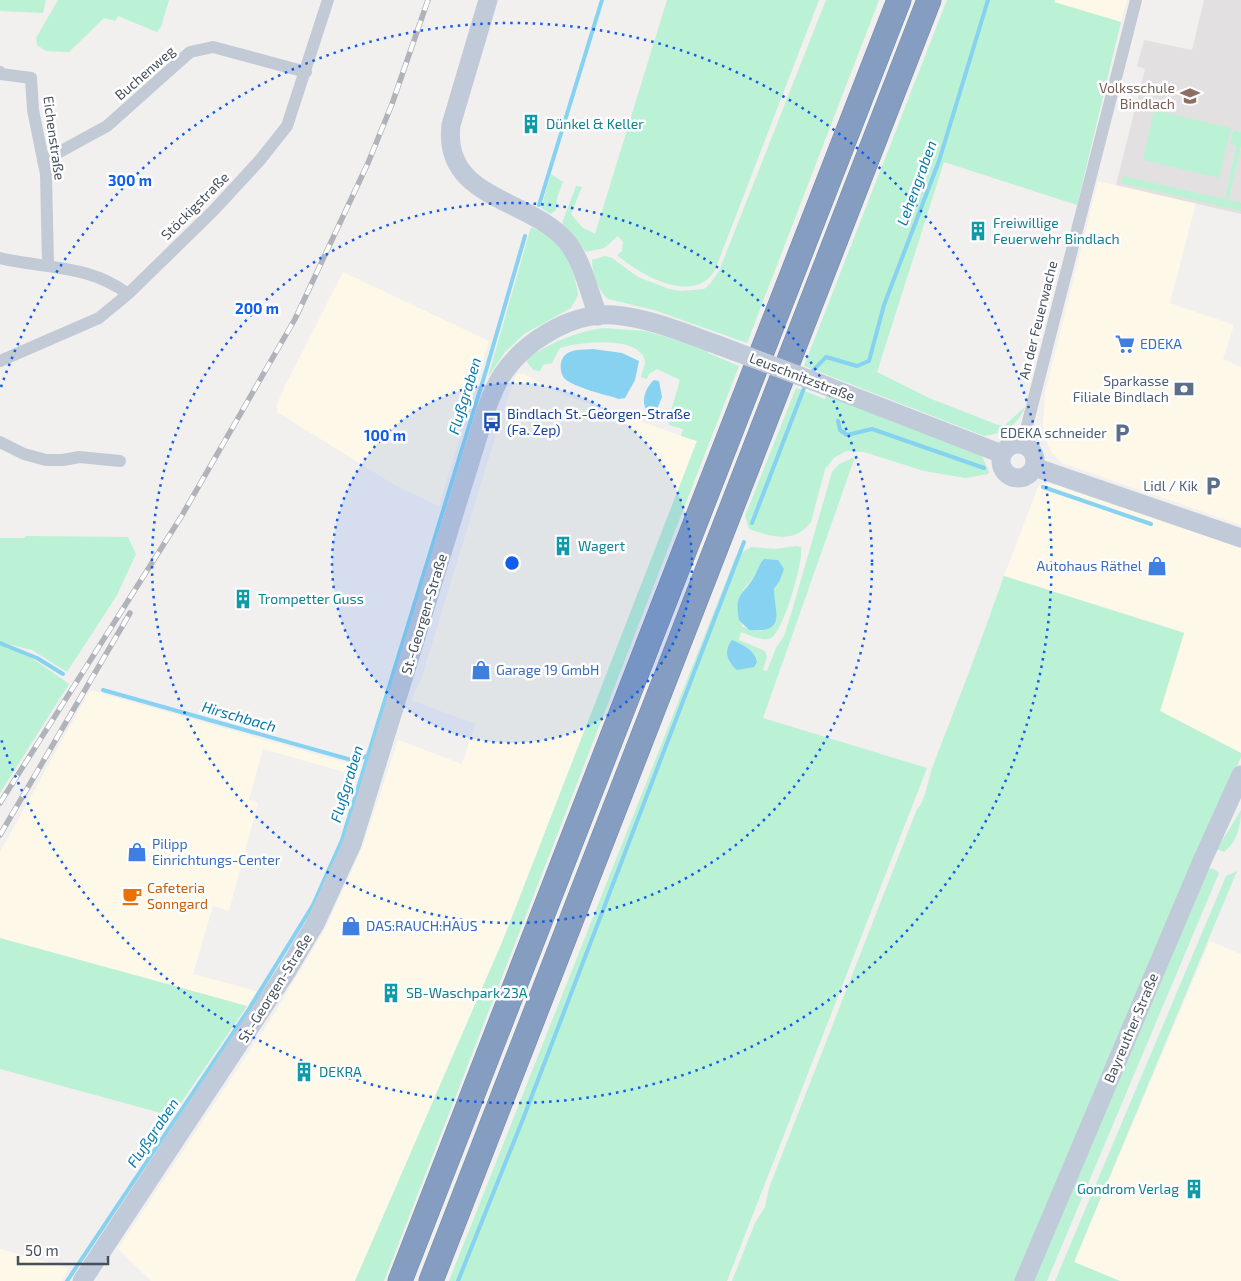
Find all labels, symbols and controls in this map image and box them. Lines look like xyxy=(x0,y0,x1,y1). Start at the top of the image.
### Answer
street label: Buchenweg xyxy=(111,42,178,103)
place label: Volksschule Bindlach xyxy=(1099,79,1175,112)
school or university icon: Volksschule Bindlach xyxy=(1179,85,1201,107)
street label: Eichenstraße xyxy=(40,95,69,181)
building icon: Dünkel & Keller xyxy=(520,113,542,135)
place label: Dünkel & Keller xyxy=(546,115,644,132)
water label: Lehengraben xyxy=(892,138,940,228)
street label: Stöckigstraße xyxy=(157,168,232,243)
text: 300 m xyxy=(108,171,152,189)
place label: Freiwillige Feuerwehr Bindlach xyxy=(993,214,1120,247)
building icon: Freiwillige Feuerwehr Bindlach xyxy=(967,220,989,242)
street label: An der Feuerwache xyxy=(1015,259,1060,381)
text: 200 m xyxy=(235,299,279,317)
supermarket icon: EDEKA xyxy=(1114,333,1136,355)
place label: EDEKA xyxy=(1140,335,1182,352)
street label: Leuschnitzstraße xyxy=(747,349,857,404)
water label: Flußgraben xyxy=(444,355,484,436)
place label: Sparkasse Filiale Bindlach xyxy=(1073,372,1169,405)
bank icon: Sparkasse Filiale Bindlach xyxy=(1173,378,1195,400)
place label: Bindlach St.-Georgen-Straße (Fa. Zep) xyxy=(507,405,691,438)
bus stop icon: Bindlach St.-Georgen-Straße (Fa. Zep) xyxy=(481,411,503,433)
parking icon: EDEKA schneider xyxy=(1111,422,1133,444)
place label: EDEKA schneider xyxy=(1000,424,1107,441)
text: 100 m xyxy=(364,426,406,444)
parking icon: Lidl / Kik xyxy=(1202,475,1224,497)
place label: Lidl / Kik xyxy=(1143,477,1198,494)
building icon: Wagert xyxy=(552,535,574,557)
place label: Wagert xyxy=(578,537,625,554)
street label: St.-Georgen-Straße xyxy=(397,551,450,676)
centre of rings xyxy=(503,554,521,572)
shop icon: Autohaus Räthel xyxy=(1146,555,1168,577)
place label: Autohaus Räthel xyxy=(1037,557,1143,574)
building icon: Trompetter Guss xyxy=(232,588,254,610)
place label: Trompetter Guss xyxy=(258,590,364,607)
shop icon: Garage 19 GmbH xyxy=(470,659,492,681)
place label: Garage 19 GmbH xyxy=(496,661,599,678)
water label: Hirschbach xyxy=(200,697,278,735)
water label: Flußgraben xyxy=(326,743,366,824)
place label: Pilipp Einrichtungs-Center xyxy=(152,835,281,868)
shop icon: Pilipp Einrichtungs-Center xyxy=(126,841,148,863)
place label: Cafeteria Sonngard xyxy=(147,879,208,912)
cafe icon: Cafeteria Sonngard xyxy=(121,885,143,907)
shop icon: DAS:RAUCH:HAUS xyxy=(340,915,362,937)
place label: DAS:RAUCH:HAUS xyxy=(366,917,478,934)
street label: St.-Georgen-Straße xyxy=(234,930,315,1045)
street label: Bayreuther Straße xyxy=(1100,970,1161,1085)
building icon: SB-Waschpark 23A xyxy=(380,982,402,1004)
place label: SB-Waschpark 23A xyxy=(406,984,528,1001)
building icon: DEKRA xyxy=(293,1061,315,1083)
place label: DEKRA xyxy=(319,1063,362,1080)
water label: Flußgraben xyxy=(123,1094,182,1170)
building icon: Gondrom Verlag xyxy=(1183,1178,1205,1200)
place label: Gondrom Verlag xyxy=(1077,1180,1179,1197)
scale bar xyxy=(18,1234,108,1266)
text: 50 m xyxy=(25,1241,59,1259)

